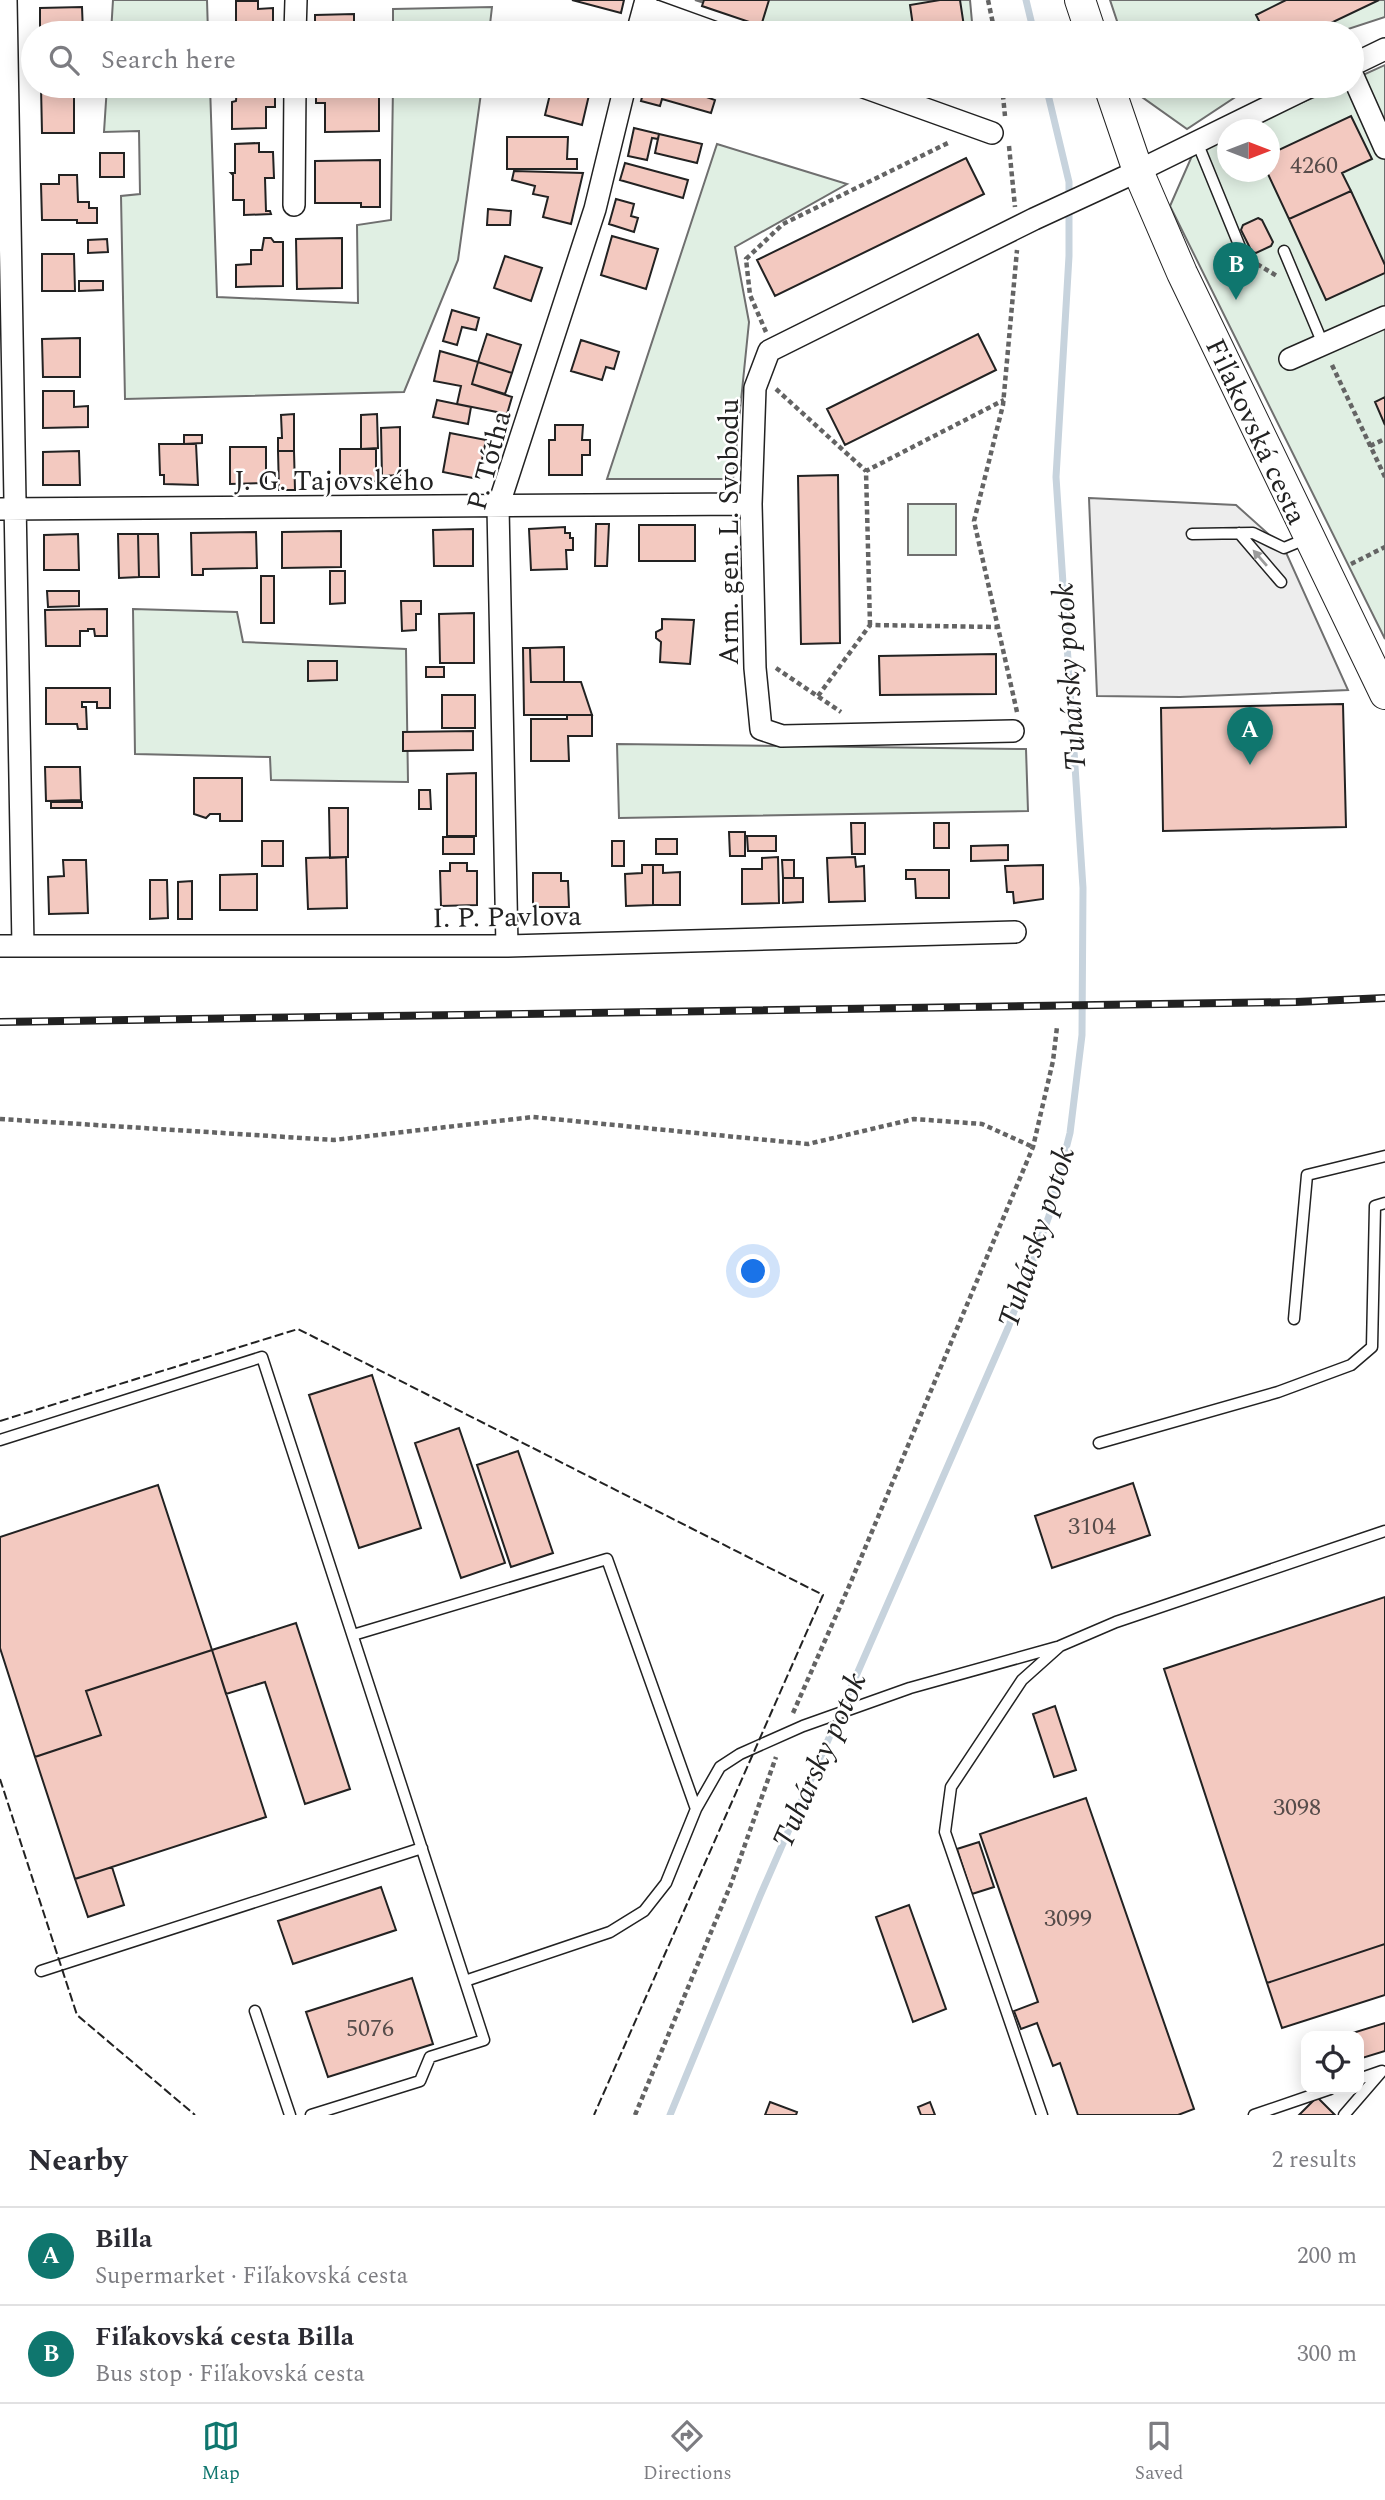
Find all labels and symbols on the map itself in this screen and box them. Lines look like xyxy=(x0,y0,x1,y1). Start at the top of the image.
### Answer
north arrow xyxy=(1217,119,1280,182)
house number: 4260 xyxy=(1290,148,1338,184)
pin: B xyxy=(1213,242,1259,300)
street label: Fiľakovská cesta xyxy=(1194,331,1318,532)
street label: Arm. gen. L. Svobodu xyxy=(708,398,751,666)
street label: P. Tótha xyxy=(455,405,523,515)
street label: J. G. Tajovského xyxy=(234,460,434,503)
one-way arrow xyxy=(1253,549,1268,566)
water label: Tuhársky potok xyxy=(1040,581,1100,773)
pin: A xyxy=(1227,707,1273,765)
street label: I. P. Pavlova xyxy=(432,895,582,940)
water label: Tuhársky potok xyxy=(986,1140,1088,1334)
your location xyxy=(736,1254,770,1288)
house number: 3104 xyxy=(1068,1509,1116,1545)
water label: Tuhársky potok xyxy=(761,1665,879,1856)
house number: 3098 xyxy=(1273,1790,1321,1826)
house number: 3099 xyxy=(1044,1901,1092,1937)
house number: 5076 xyxy=(346,2011,394,2047)

